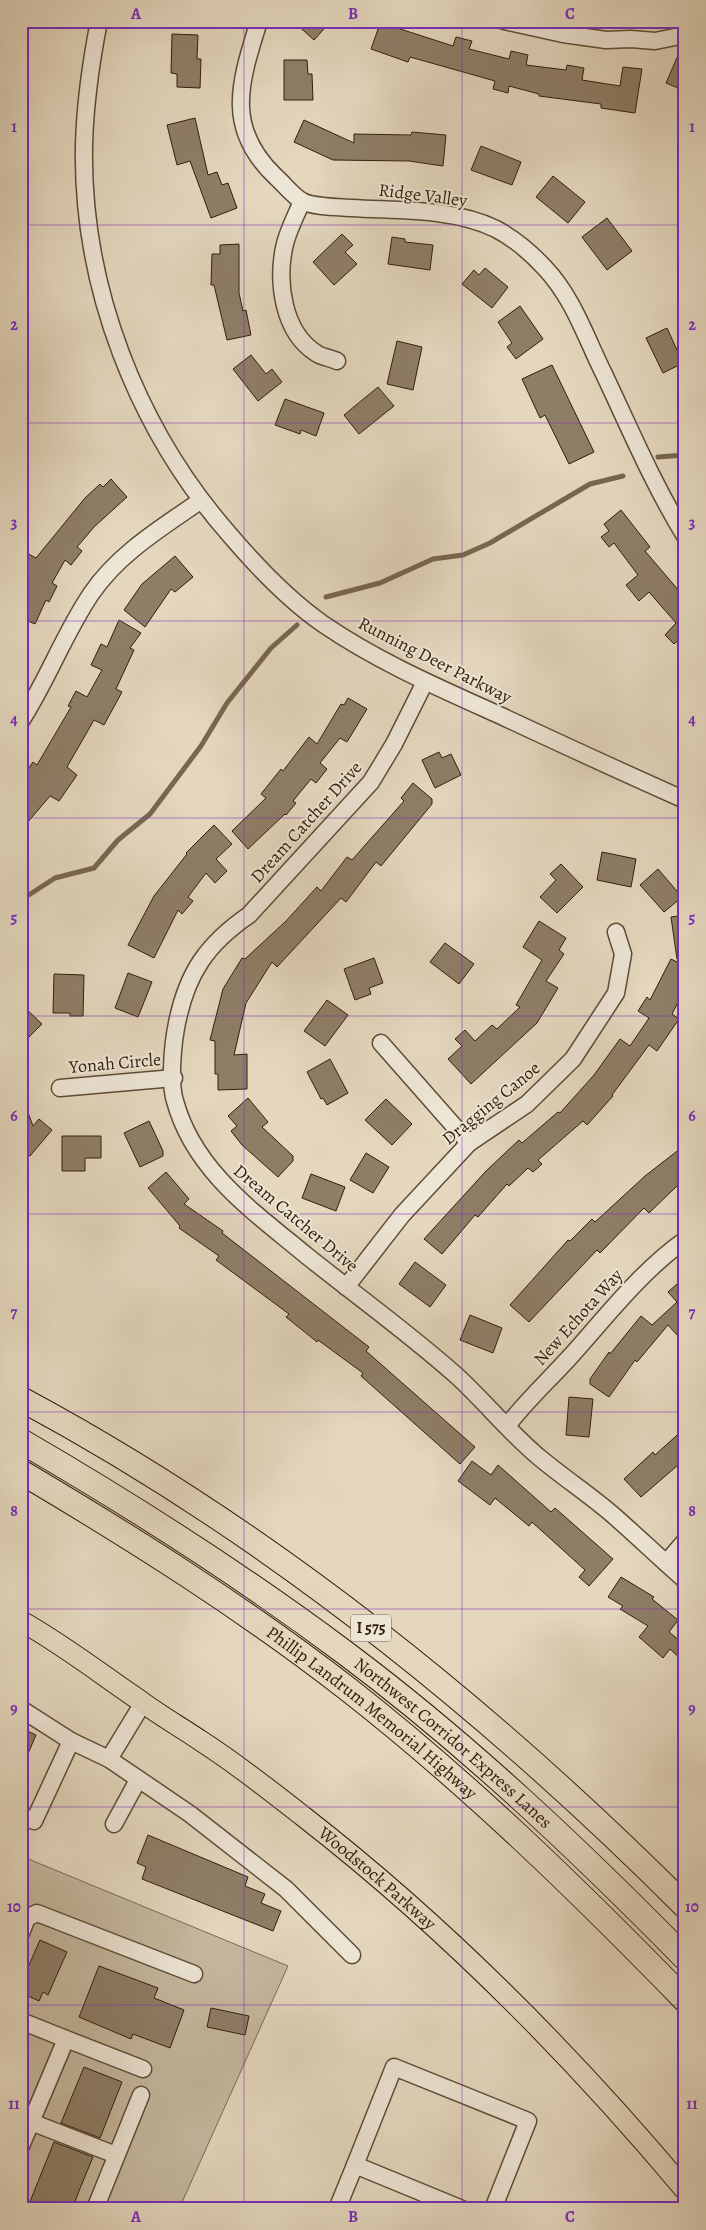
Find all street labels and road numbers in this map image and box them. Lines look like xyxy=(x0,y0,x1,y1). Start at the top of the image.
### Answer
street label: Ridge Valley xyxy=(377,178,470,212)
street label: Running Deer Parkway xyxy=(354,611,517,709)
street label: Dream Catcher Drive xyxy=(245,756,367,888)
street label: Yonah Circle xyxy=(67,1047,162,1079)
street label: Dragging Canoe xyxy=(437,1056,545,1150)
street label: Dream Catcher Drive xyxy=(228,1159,364,1277)
street label: New Echota Way xyxy=(528,1263,629,1371)
road number: I 575 xyxy=(351,1615,391,1642)
street label: Phillip Landrum Memorial Highway xyxy=(261,1620,483,1805)
street label: Northwest Corridor Express Lanes xyxy=(349,1652,557,1834)
street label: Woodstock Parkway xyxy=(313,1820,442,1936)

